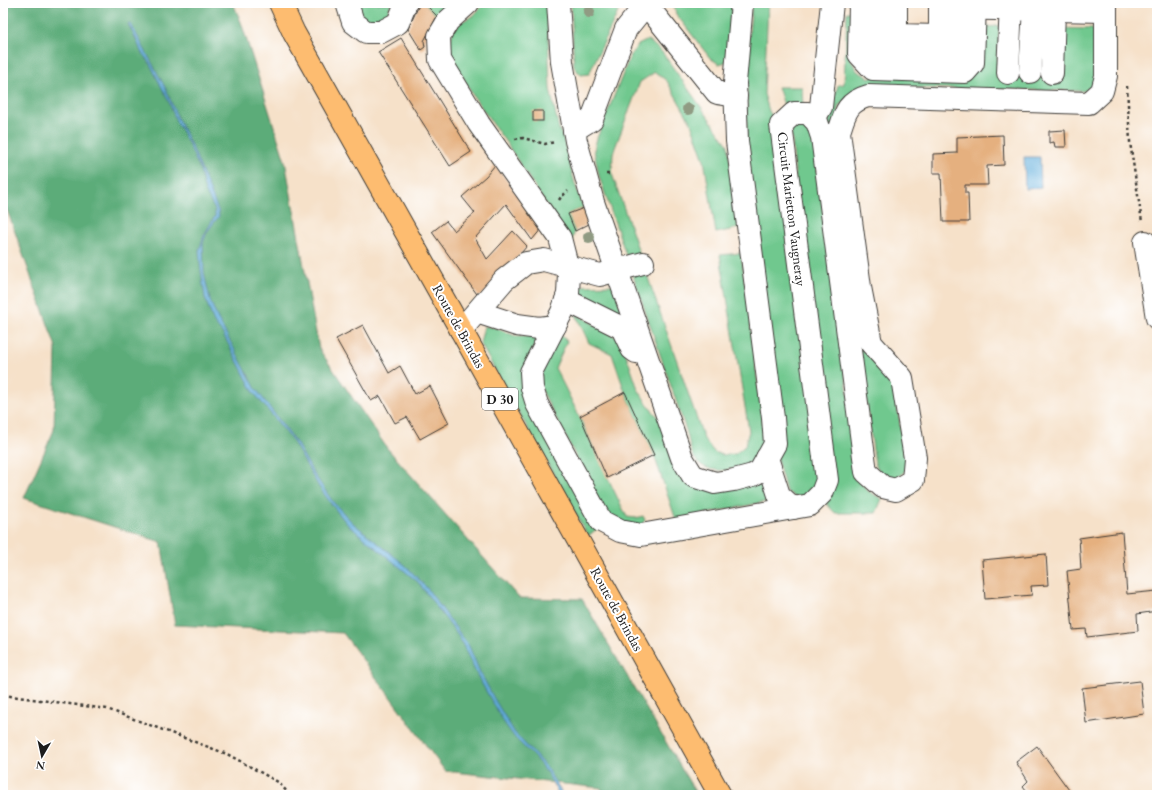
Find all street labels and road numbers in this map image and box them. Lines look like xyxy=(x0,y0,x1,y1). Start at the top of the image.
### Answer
street label: Circuit Marietton Vaugneray xyxy=(774,131,811,288)
street label: Route de Brindas xyxy=(429,281,490,372)
road number: D 30 xyxy=(482,388,518,410)
street label: Route de Brindas xyxy=(587,564,648,655)

